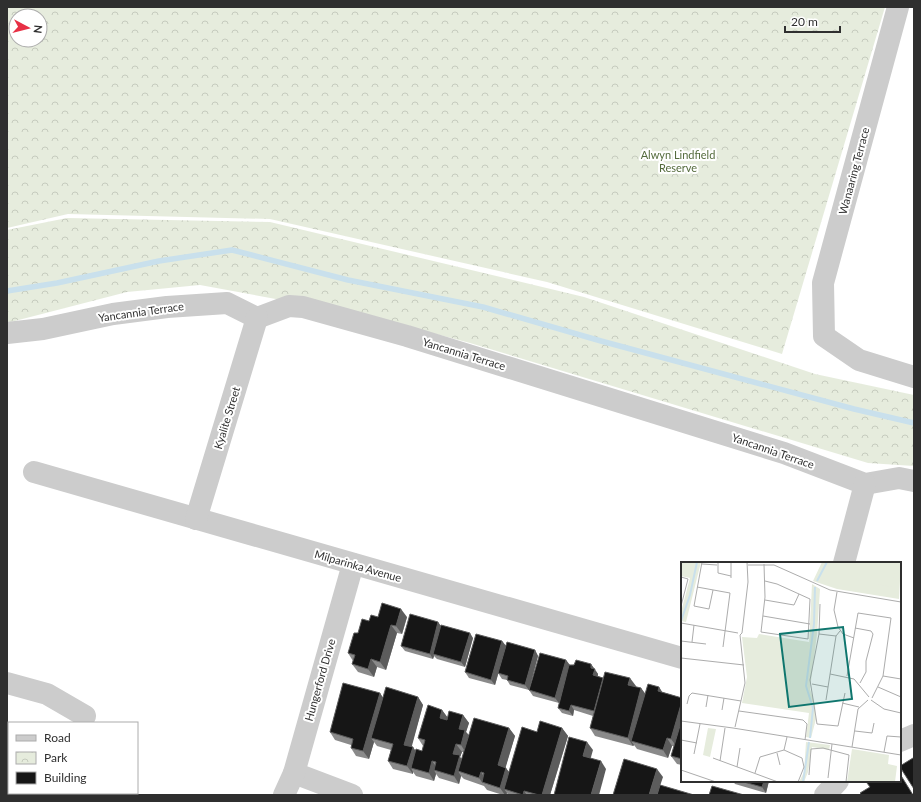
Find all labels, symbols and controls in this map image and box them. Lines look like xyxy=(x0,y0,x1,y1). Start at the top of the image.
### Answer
north arrow xyxy=(8,8,48,48)
scale bar xyxy=(785,8,840,34)
text: 20 m xyxy=(791,14,818,29)
text: N xyxy=(31,24,45,34)
street label: Wanaaring Terrace xyxy=(836,126,871,216)
park label: Alwyn Lindfield Reserve xyxy=(641,148,715,174)
street label: Yancannia Terrace xyxy=(97,299,185,324)
street label: Yancannia Terrace xyxy=(421,335,507,372)
street label: Kyalite Street xyxy=(211,385,242,451)
street label: Yancannia Terrace xyxy=(730,430,816,471)
street label: Milparinka Avenue xyxy=(313,547,403,584)
inset map xyxy=(681,562,901,782)
street label: Hungerford Drive xyxy=(302,637,338,722)
legend xyxy=(8,722,138,794)
text: Road xyxy=(44,730,71,745)
text: Park xyxy=(44,750,68,765)
text: Building xyxy=(44,770,87,785)

